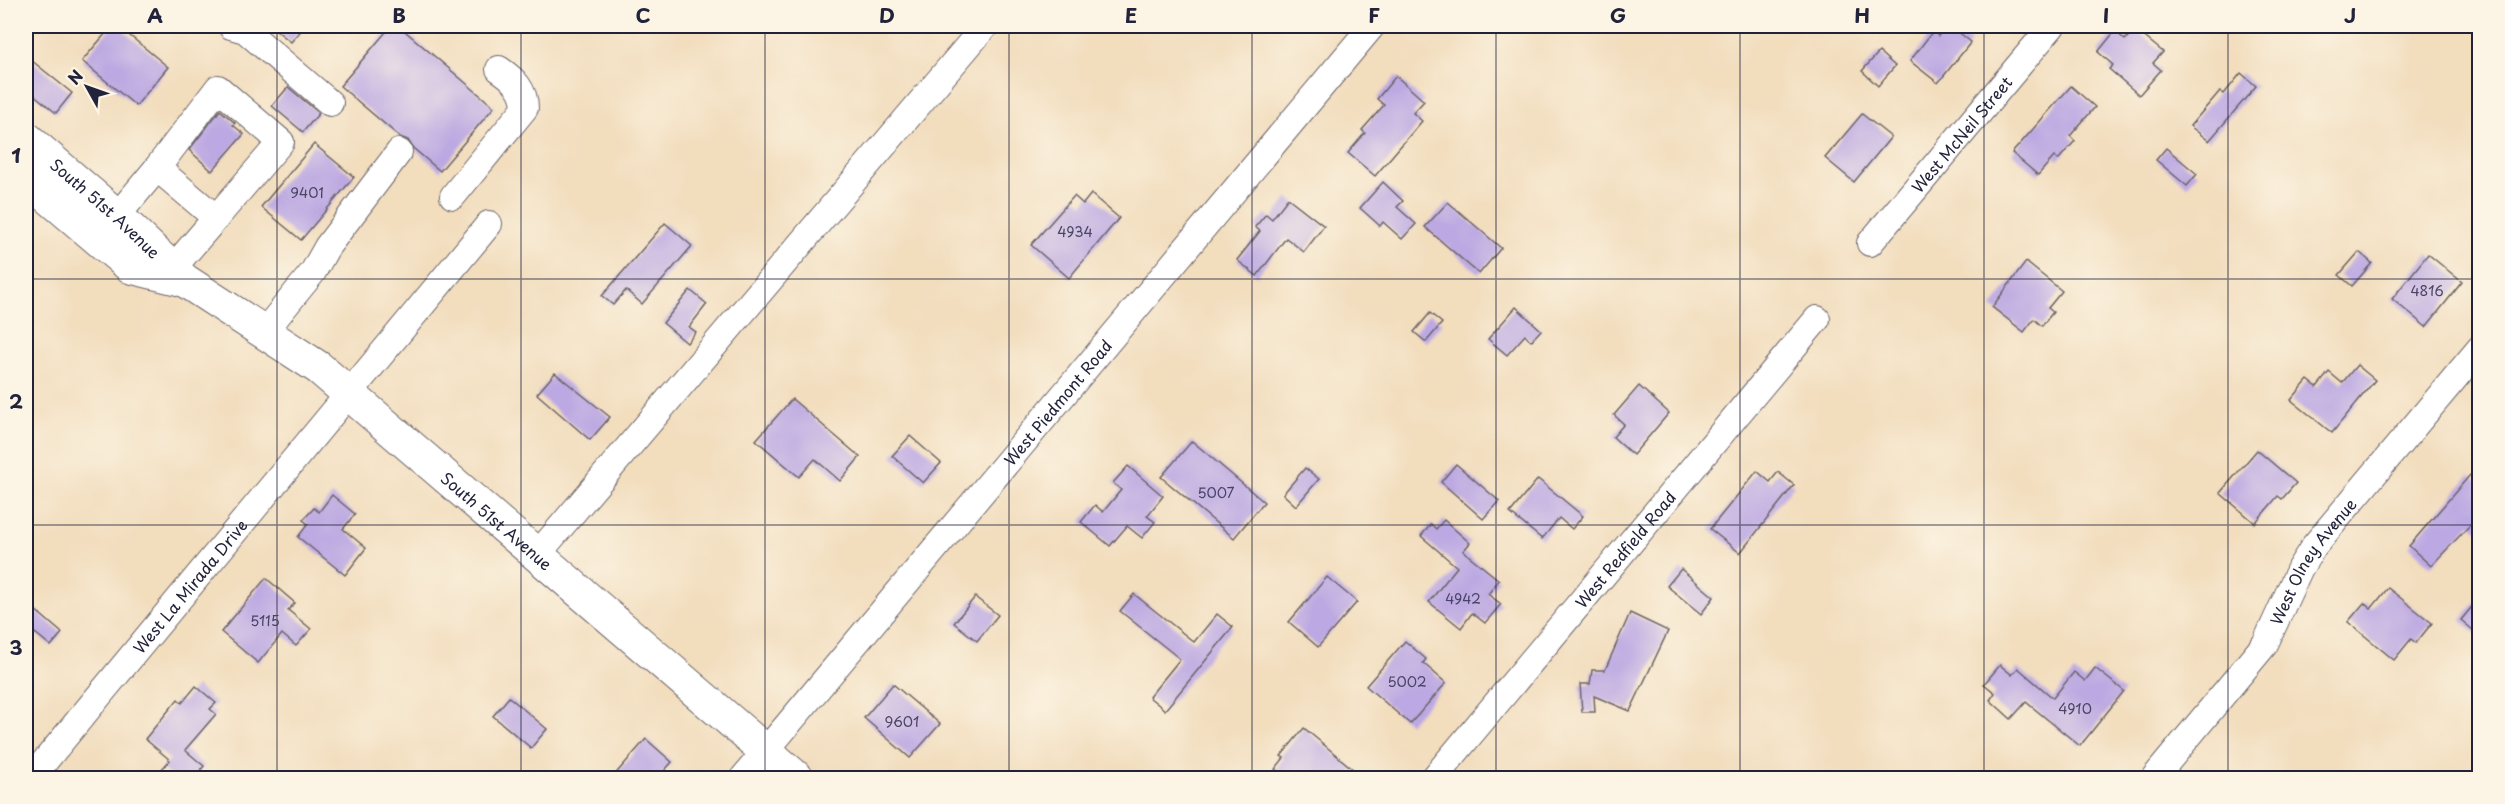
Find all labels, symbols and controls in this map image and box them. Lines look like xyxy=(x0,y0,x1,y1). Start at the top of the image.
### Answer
text: A xyxy=(147,0,163,30)
text: B xyxy=(392,0,406,30)
text: C xyxy=(635,0,651,30)
text: D xyxy=(879,0,895,30)
text: E xyxy=(1125,0,1137,30)
text: F xyxy=(1368,0,1380,30)
text: G xyxy=(1610,0,1626,30)
text: H xyxy=(1854,0,1870,30)
text: I xyxy=(2103,0,2109,30)
text: J xyxy=(2344,0,2356,30)
north arrow xyxy=(57,57,117,117)
text: N xyxy=(61,64,88,89)
street label: West McNeil Street xyxy=(1905,70,2018,198)
text: 1 xyxy=(11,140,21,170)
street label: South 51st Avenue xyxy=(46,152,166,264)
house number: 9401 xyxy=(290,182,324,203)
house number: 4934 xyxy=(1057,221,1093,242)
house number: 4816 xyxy=(2410,280,2444,301)
street label: West Piedmont Road xyxy=(998,334,1117,470)
text: 2 xyxy=(9,386,23,416)
street label: South 51st Avenue xyxy=(436,466,558,575)
house number: 5007 xyxy=(1197,482,1235,503)
street label: West Redfield Road xyxy=(1569,485,1681,613)
street label: West Olney Avenue xyxy=(2264,492,2362,628)
street label: West La Mirada Drive xyxy=(127,514,252,658)
house number: 4942 xyxy=(1445,588,1481,609)
house number: 5115 xyxy=(250,610,280,631)
text: 3 xyxy=(9,632,23,662)
house number: 5002 xyxy=(1387,671,1427,692)
house number: 4910 xyxy=(2058,698,2092,719)
house number: 9601 xyxy=(885,711,919,732)

